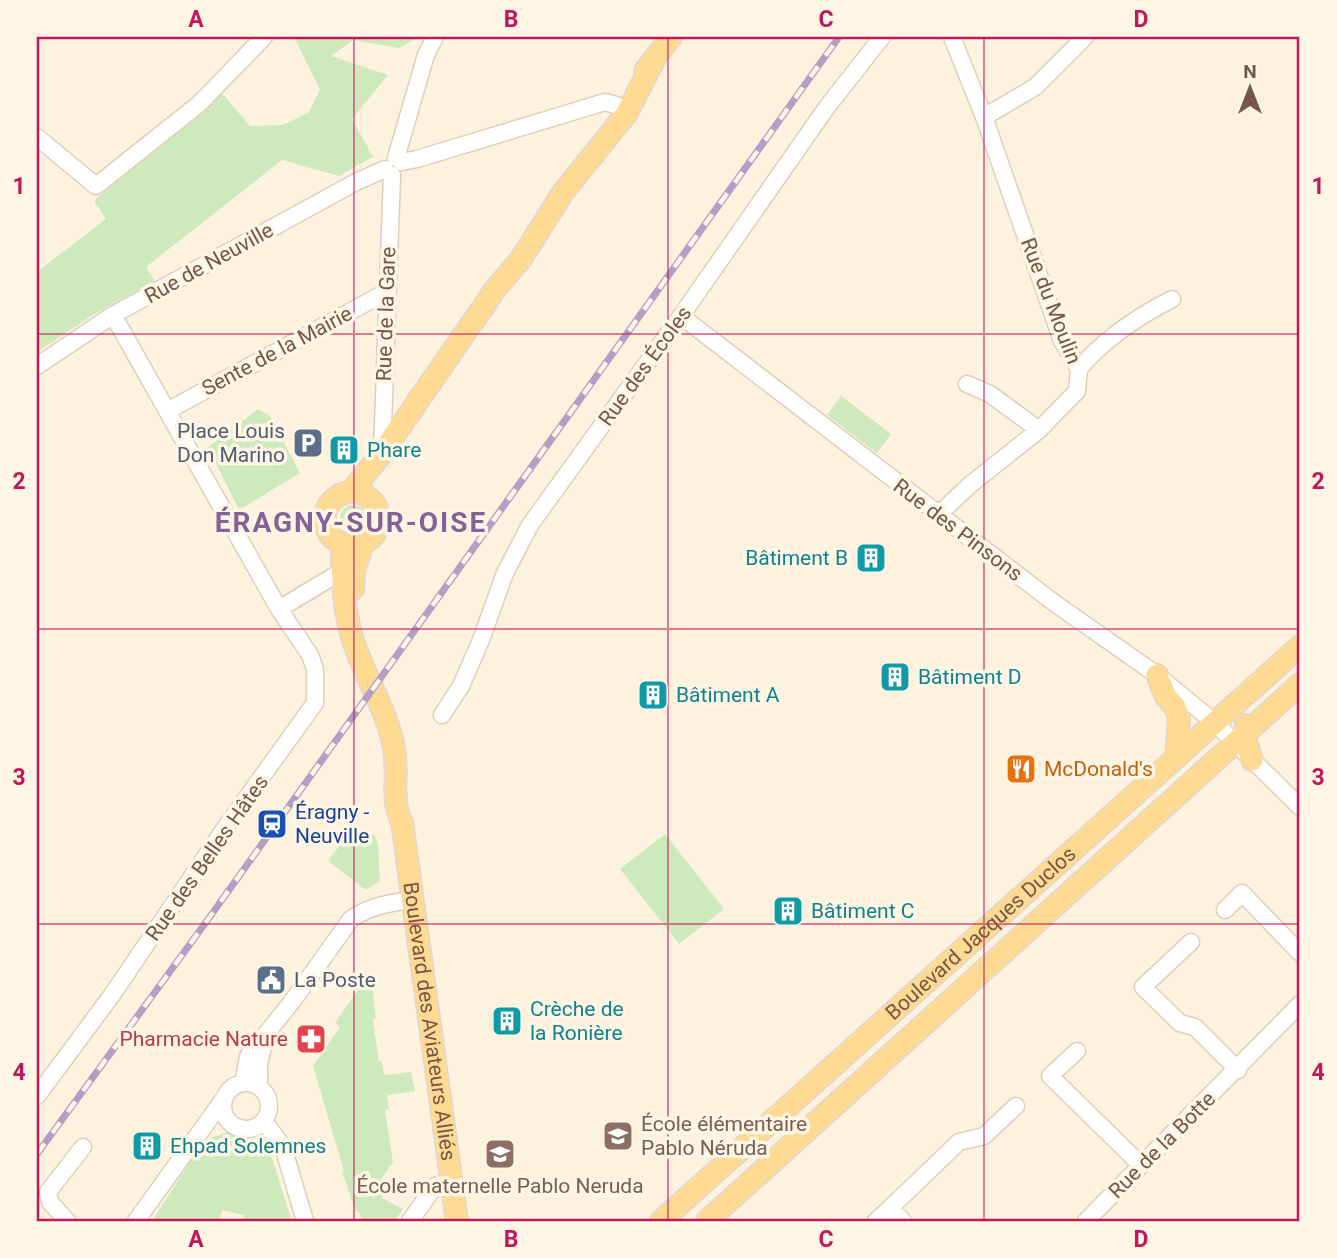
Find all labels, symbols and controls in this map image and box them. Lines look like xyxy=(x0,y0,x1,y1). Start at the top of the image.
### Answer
text: A xyxy=(188,6,204,33)
text: B xyxy=(504,6,518,33)
text: C xyxy=(818,6,834,33)
text: D xyxy=(1134,6,1148,33)
north arrow xyxy=(1214,52,1284,122)
text: N xyxy=(1243,60,1257,83)
text: 1 xyxy=(12,173,26,200)
text: 1 xyxy=(1311,173,1325,200)
street label: Rue de Neuville xyxy=(140,218,278,308)
street label: Rue du Moulin xyxy=(1016,235,1086,367)
street label: Rue de la Gare xyxy=(372,246,400,382)
street label: Sente de la Mairie xyxy=(198,301,356,401)
street label: Rue des Écoles xyxy=(594,302,696,430)
place label: Place Louis Don Marino xyxy=(177,419,285,467)
parking icon: Place Louis Don Marino xyxy=(291,426,325,460)
building icon: Phare xyxy=(327,433,361,467)
place label: Phare xyxy=(367,438,421,462)
text: 2 xyxy=(12,468,26,495)
text: 2 xyxy=(1311,468,1325,495)
street label: Rue des Pinsons xyxy=(889,474,1027,586)
district label: ÉRAGNY-SUR-OISE xyxy=(215,506,487,539)
building icon: Bâtiment B xyxy=(854,541,888,575)
place label: Bâtiment B xyxy=(745,546,848,570)
building icon: Bâtiment D xyxy=(878,660,912,694)
place label: Bâtiment D xyxy=(918,665,1022,689)
building icon: Bâtiment A xyxy=(636,678,670,712)
place label: Bâtiment A xyxy=(676,683,780,707)
restaurant icon: McDonald's xyxy=(1004,752,1038,786)
place label: McDonald's xyxy=(1044,757,1153,781)
text: 3 xyxy=(12,764,26,791)
text: 3 xyxy=(1311,764,1325,791)
street label: Rue des Belles Hâtes xyxy=(141,771,273,945)
place label: Éragny - Neuville xyxy=(295,800,370,848)
station icon: Éragny - Neuville xyxy=(255,807,289,841)
street label: Boulevard Jacques Duclos xyxy=(881,842,1081,1025)
street label: Boulevard des Aviateurs Alliés xyxy=(398,880,461,1162)
building icon: Bâtiment C xyxy=(771,894,805,928)
place label: Bâtiment C xyxy=(811,899,914,923)
public building icon: La Poste xyxy=(254,963,288,997)
place label: La Poste xyxy=(294,968,376,992)
place label: Crèche de la Ronière xyxy=(530,997,624,1045)
building icon: Crèche de la Ronière xyxy=(490,1004,524,1038)
pharmacy icon: Pharmacie Nature xyxy=(294,1022,328,1056)
place label: Pharmacie Nature xyxy=(119,1027,288,1051)
text: 4 xyxy=(12,1059,26,1086)
text: 4 xyxy=(1311,1059,1325,1086)
street label: Rue de la Botte xyxy=(1104,1087,1220,1203)
place label: École élémentaire Pablo Néruda xyxy=(641,1112,807,1160)
school or university icon: École élémentaire Pablo Néruda xyxy=(601,1119,635,1153)
building icon: Ehpad Solemnes xyxy=(130,1129,164,1163)
place label: Ehpad Solemnes xyxy=(170,1134,326,1158)
school or university icon: École maternelle Pablo Neruda xyxy=(483,1137,517,1171)
place label: École maternelle Pablo Neruda xyxy=(356,1174,644,1198)
text: A xyxy=(188,1226,204,1253)
text: B xyxy=(504,1226,518,1253)
text: C xyxy=(818,1226,834,1253)
text: D xyxy=(1134,1226,1148,1253)

